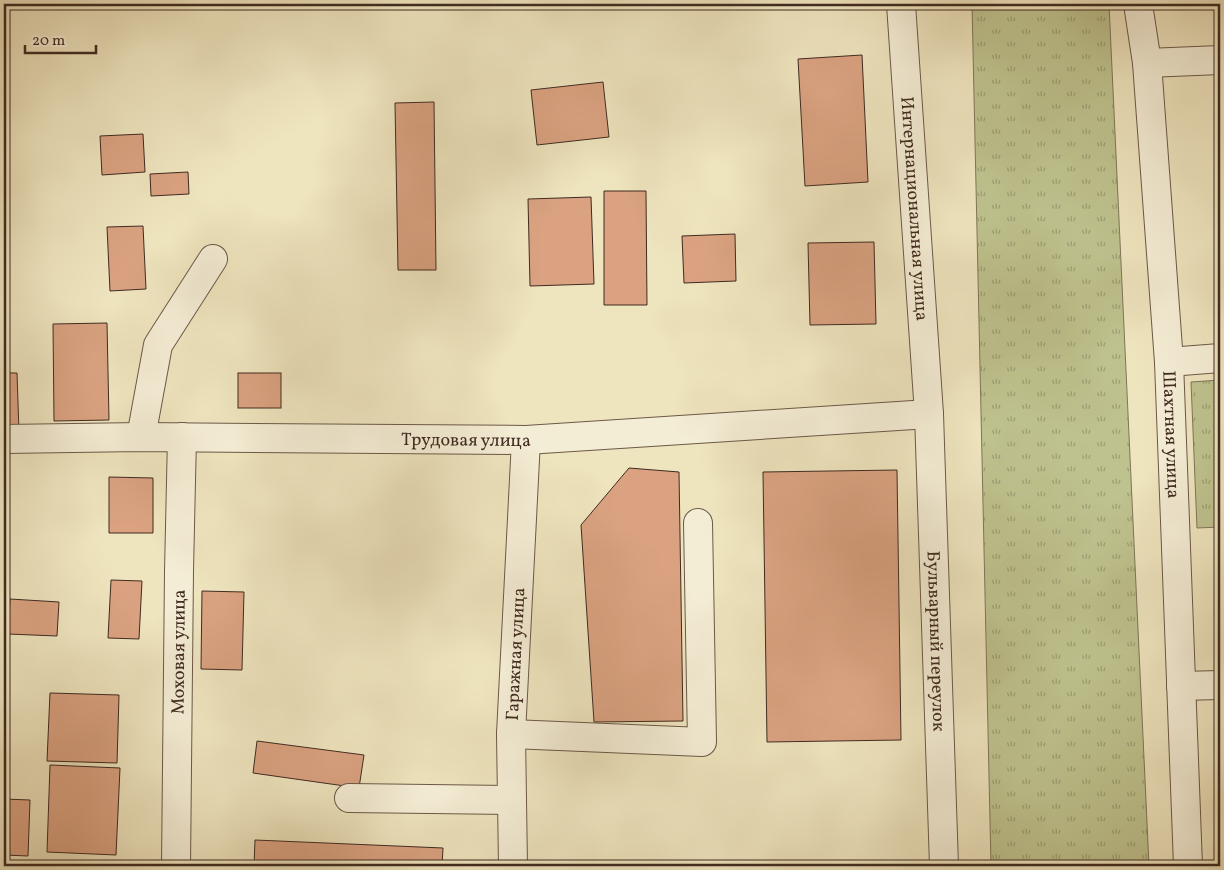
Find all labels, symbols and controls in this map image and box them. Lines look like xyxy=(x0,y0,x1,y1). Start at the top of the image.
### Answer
scale bar xyxy=(25,22,96,54)
text: 20 m xyxy=(32,31,65,52)
street label: Интернациональная улица xyxy=(893,96,934,322)
street label: Шахтная улица xyxy=(1155,370,1185,499)
street label: Трудовая улица xyxy=(401,428,532,454)
street label: Бульварный переулок xyxy=(920,550,951,732)
street label: Гаражная улица xyxy=(501,587,532,721)
street label: Моховая улица xyxy=(167,589,193,715)

